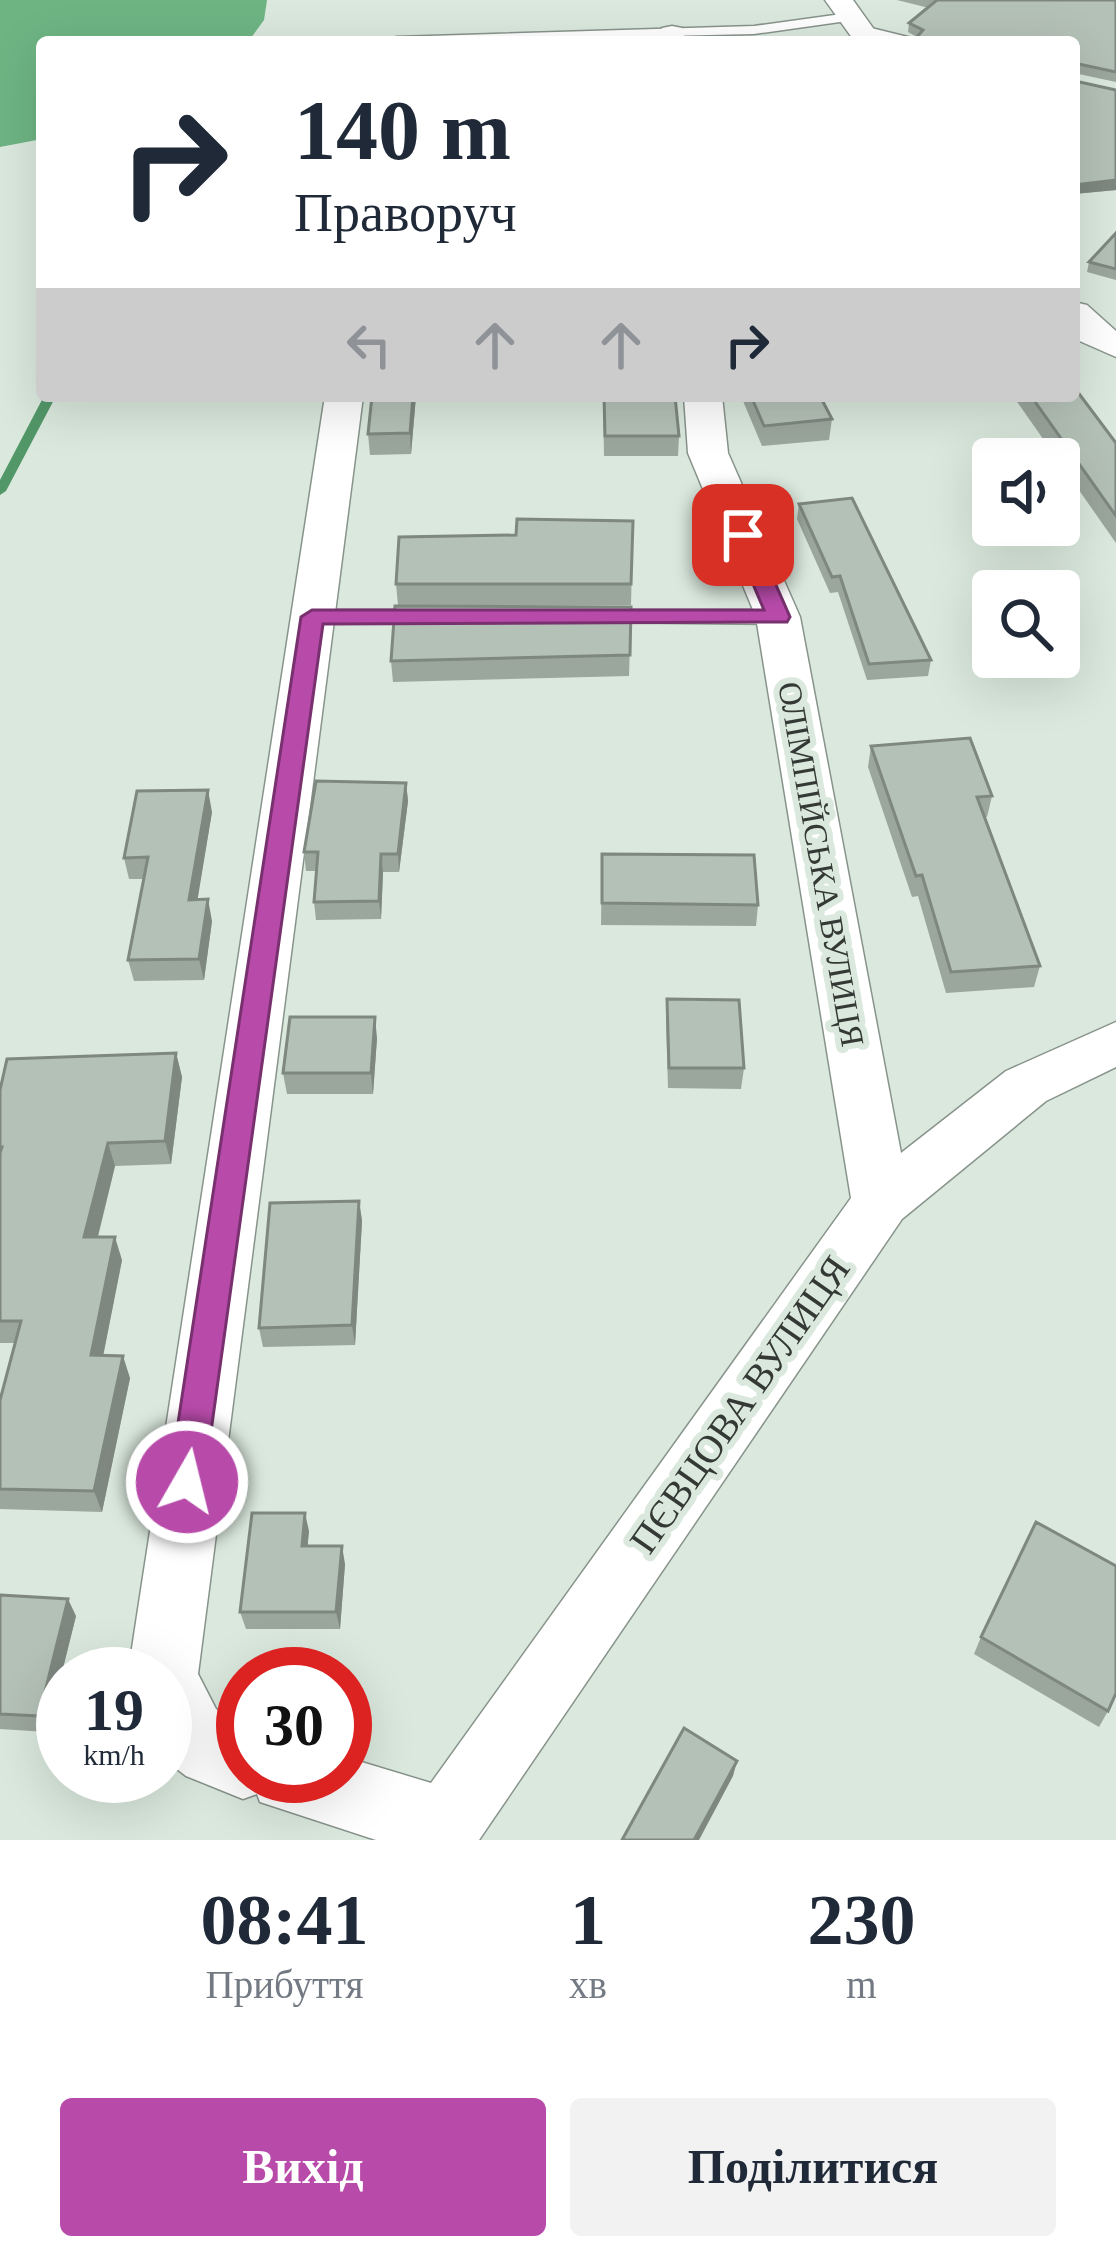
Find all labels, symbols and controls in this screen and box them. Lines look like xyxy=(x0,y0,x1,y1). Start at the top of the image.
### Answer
icon: right xyxy=(96,84,252,240)
text: 140 m xyxy=(294,84,511,177)
text: Праворуч xyxy=(294,183,517,243)
icon: left xyxy=(336,312,402,378)
icon: ahead xyxy=(462,312,528,378)
icon: ahead xyxy=(588,312,654,378)
icon: right xyxy=(714,312,780,378)
map controls xyxy=(972,438,1080,678)
button: sound xyxy=(972,438,1080,546)
pin xyxy=(692,484,794,586)
icon: arrive xyxy=(710,502,776,568)
button: search xyxy=(972,570,1080,678)
street label: ОЛІМПІЙСЬКА ВУЛИЦЯ xyxy=(771,679,871,1049)
street label: ПЄВЦОВА ВУЛИЦЯ xyxy=(621,1248,859,1561)
position arrow xyxy=(124,1419,250,1545)
speed limit sign: 30 xyxy=(216,1647,372,1803)
text: 19 xyxy=(84,1677,144,1743)
text: km/h xyxy=(83,1738,145,1771)
text: 08:41 xyxy=(201,1880,369,1960)
text: 1 xyxy=(570,1880,606,1960)
text: 230 xyxy=(807,1880,915,1960)
text: Прибуття xyxy=(206,1963,363,2006)
text: хв xyxy=(569,1963,607,2006)
text: m xyxy=(846,1963,877,2006)
button: Вихід xyxy=(60,2098,546,2236)
button: Поділитися xyxy=(570,2098,1056,2236)

